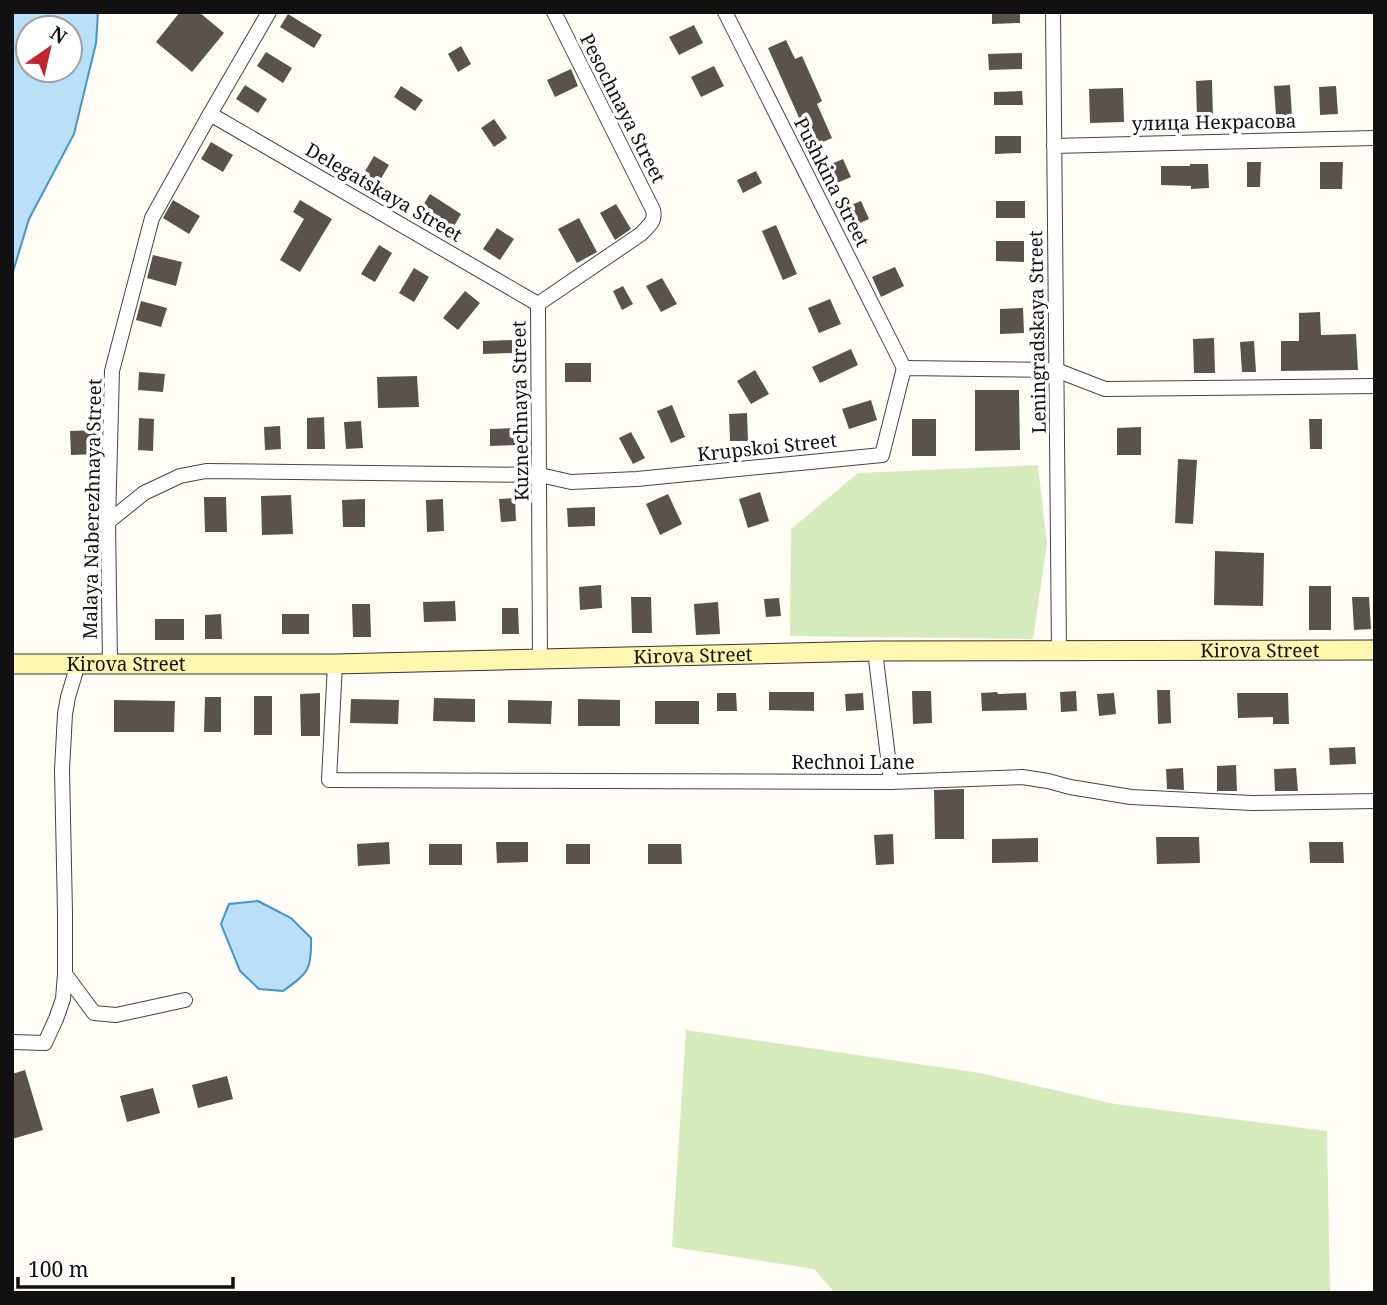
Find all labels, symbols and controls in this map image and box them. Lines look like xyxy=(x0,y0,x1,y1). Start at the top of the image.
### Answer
north arrow xyxy=(14,14,84,84)
text: N xyxy=(45,20,72,50)
street label: Pesochnaya Street xyxy=(574,29,672,187)
street label: улица Некрасова xyxy=(1131,108,1297,136)
street label: Pushkina Street xyxy=(788,113,876,252)
street label: Delegatskaya Street xyxy=(301,136,467,248)
street label: Leningradskaya Street xyxy=(1022,230,1052,434)
street label: Kuznechnaya Street xyxy=(505,320,535,501)
street label: Malaya Naberezhnaya Street xyxy=(77,378,107,640)
street label: Krupskoi Street xyxy=(696,427,838,467)
street label: Kirova Street xyxy=(1200,637,1320,663)
street label: Kirova Street xyxy=(633,641,753,670)
street label: Kirova Street xyxy=(66,651,186,677)
street label: Rechnoi Lane xyxy=(791,749,915,775)
scale bar xyxy=(18,1246,233,1290)
text: 100 m xyxy=(28,1255,89,1283)

